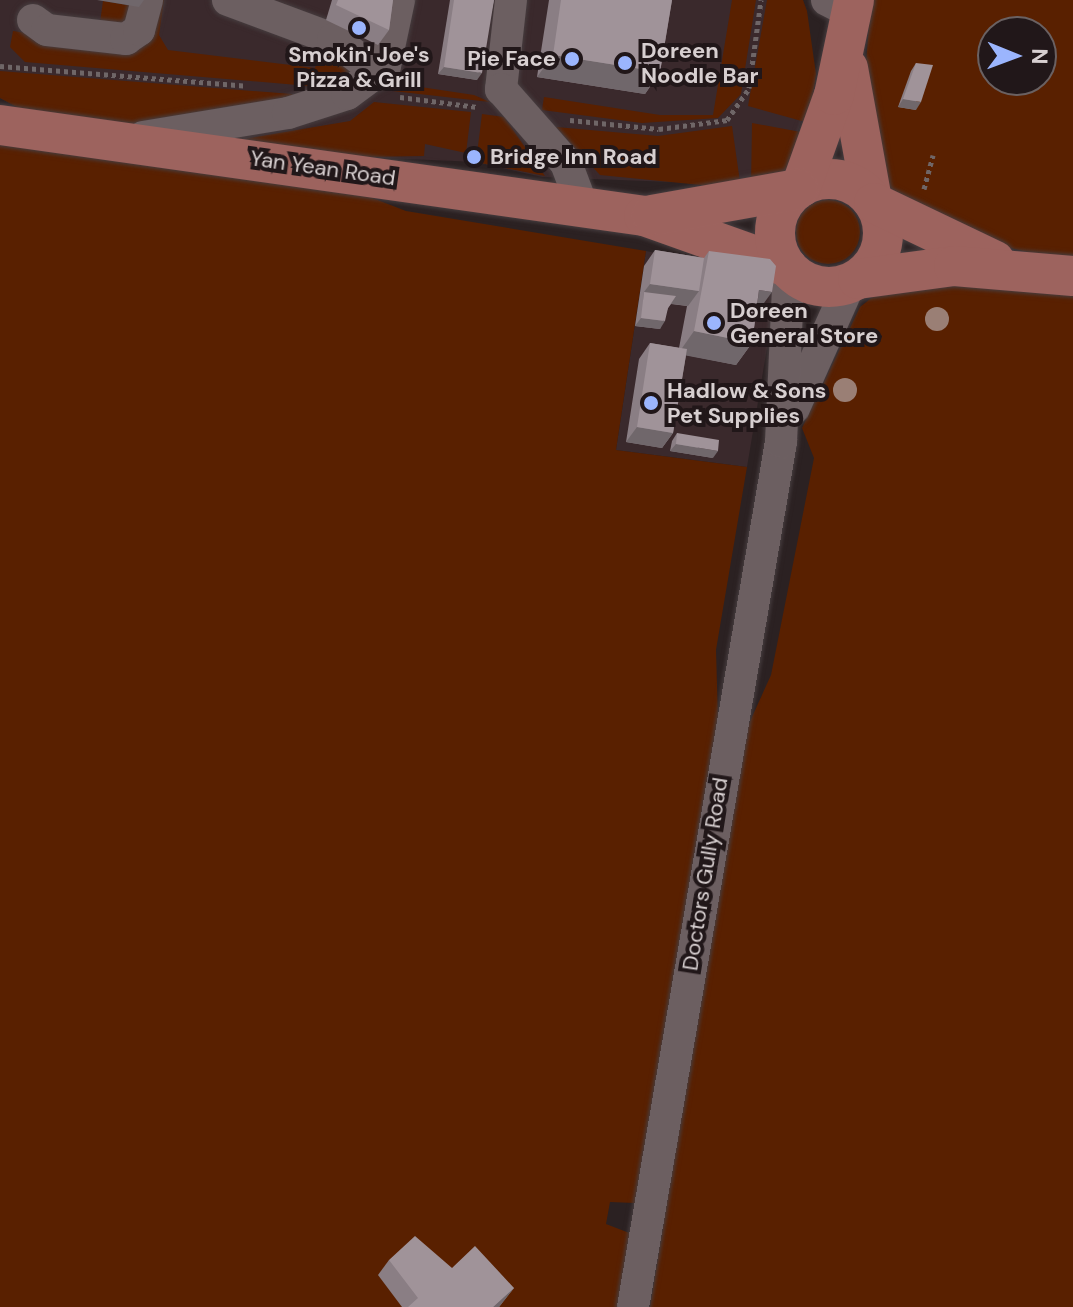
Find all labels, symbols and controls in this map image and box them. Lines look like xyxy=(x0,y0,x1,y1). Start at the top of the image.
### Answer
north arrow xyxy=(977,16,1057,96)
marker: Smokin' Joe's Pizza & Grill xyxy=(350,19,368,37)
place label: Doreen Noodle Bar xyxy=(641,37,759,88)
place label: Smokin' Joe's Pizza & Grill xyxy=(288,41,430,92)
place label: Pie Face xyxy=(467,46,556,72)
text: N xyxy=(1025,48,1054,65)
marker: Pie Face xyxy=(563,50,581,68)
marker: Doreen Noodle Bar xyxy=(616,54,634,72)
place label: Bridge Inn Road xyxy=(490,144,657,170)
street label: Yan Yean Road xyxy=(249,145,397,191)
marker: Bridge Inn Road xyxy=(465,148,483,166)
place label: Doreen General Store xyxy=(730,297,878,348)
marker: Doreen General Store xyxy=(705,314,723,332)
place label: Hadlow & Sons Pet Supplies xyxy=(667,377,826,428)
marker: Hadlow & Sons Pet Supplies xyxy=(642,394,660,412)
street label: Doctors Gully Road xyxy=(677,776,733,972)

